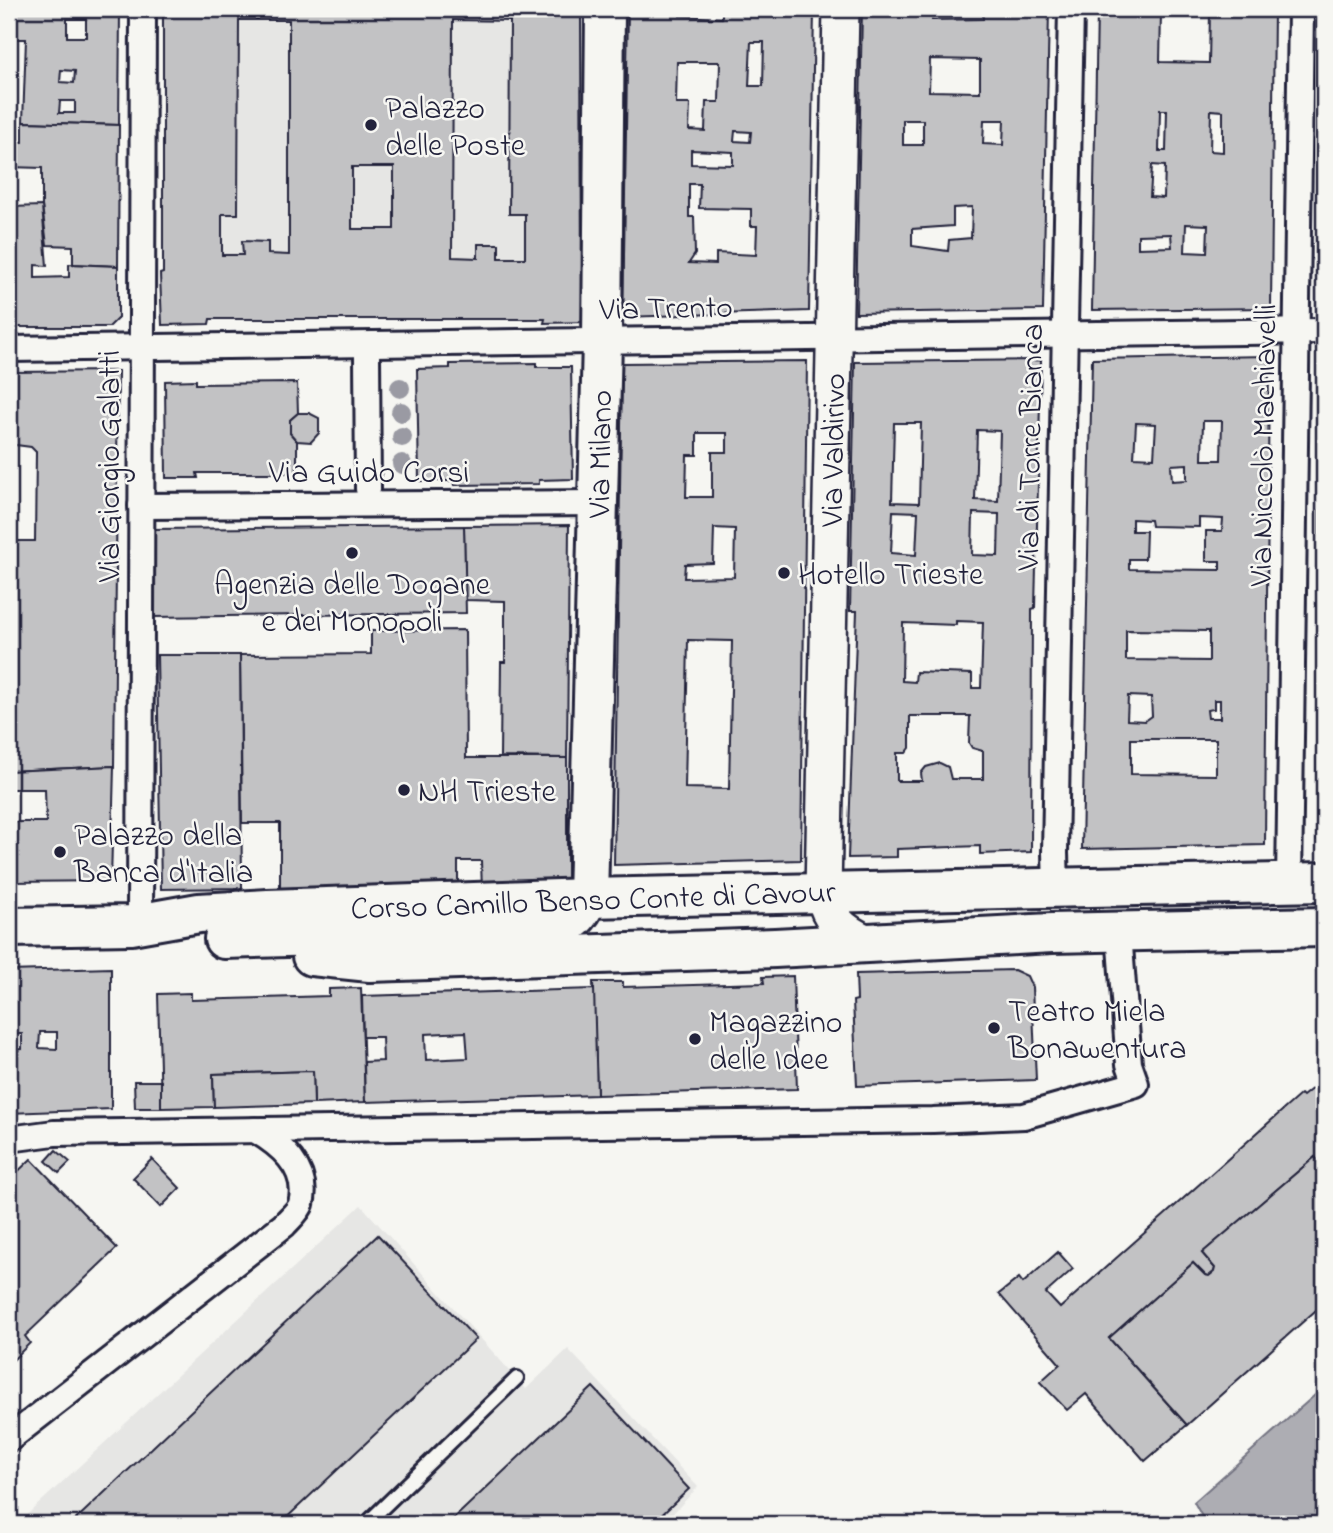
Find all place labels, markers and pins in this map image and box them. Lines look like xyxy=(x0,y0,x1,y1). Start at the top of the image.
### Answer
place label: Palazzo delle Poste xyxy=(385,87,526,171)
marker: Palazzo delle Poste xyxy=(363,117,379,133)
marker: Agenzia delle Dogane e dei Monopoli xyxy=(344,545,360,561)
place label: Hotello Trieste xyxy=(798,553,984,600)
place label: Agenzia delle Dogane e dei Monopoli xyxy=(214,563,491,647)
marker: Hotello Trieste xyxy=(776,565,792,581)
place label: NH Trieste xyxy=(418,770,557,817)
marker: NH Trieste xyxy=(396,782,412,798)
place label: Palazzo della Banca d'Italia xyxy=(73,814,253,898)
marker: Palazzo della Banca d'Italia xyxy=(52,844,68,860)
place label: Teatro Miela Bonawentura xyxy=(1007,990,1187,1074)
place label: Magazzino delle Idee xyxy=(709,1001,842,1085)
marker: Teatro Miela Bonawentura xyxy=(986,1020,1002,1036)
marker: Magazzino delle Idee xyxy=(687,1031,703,1047)

